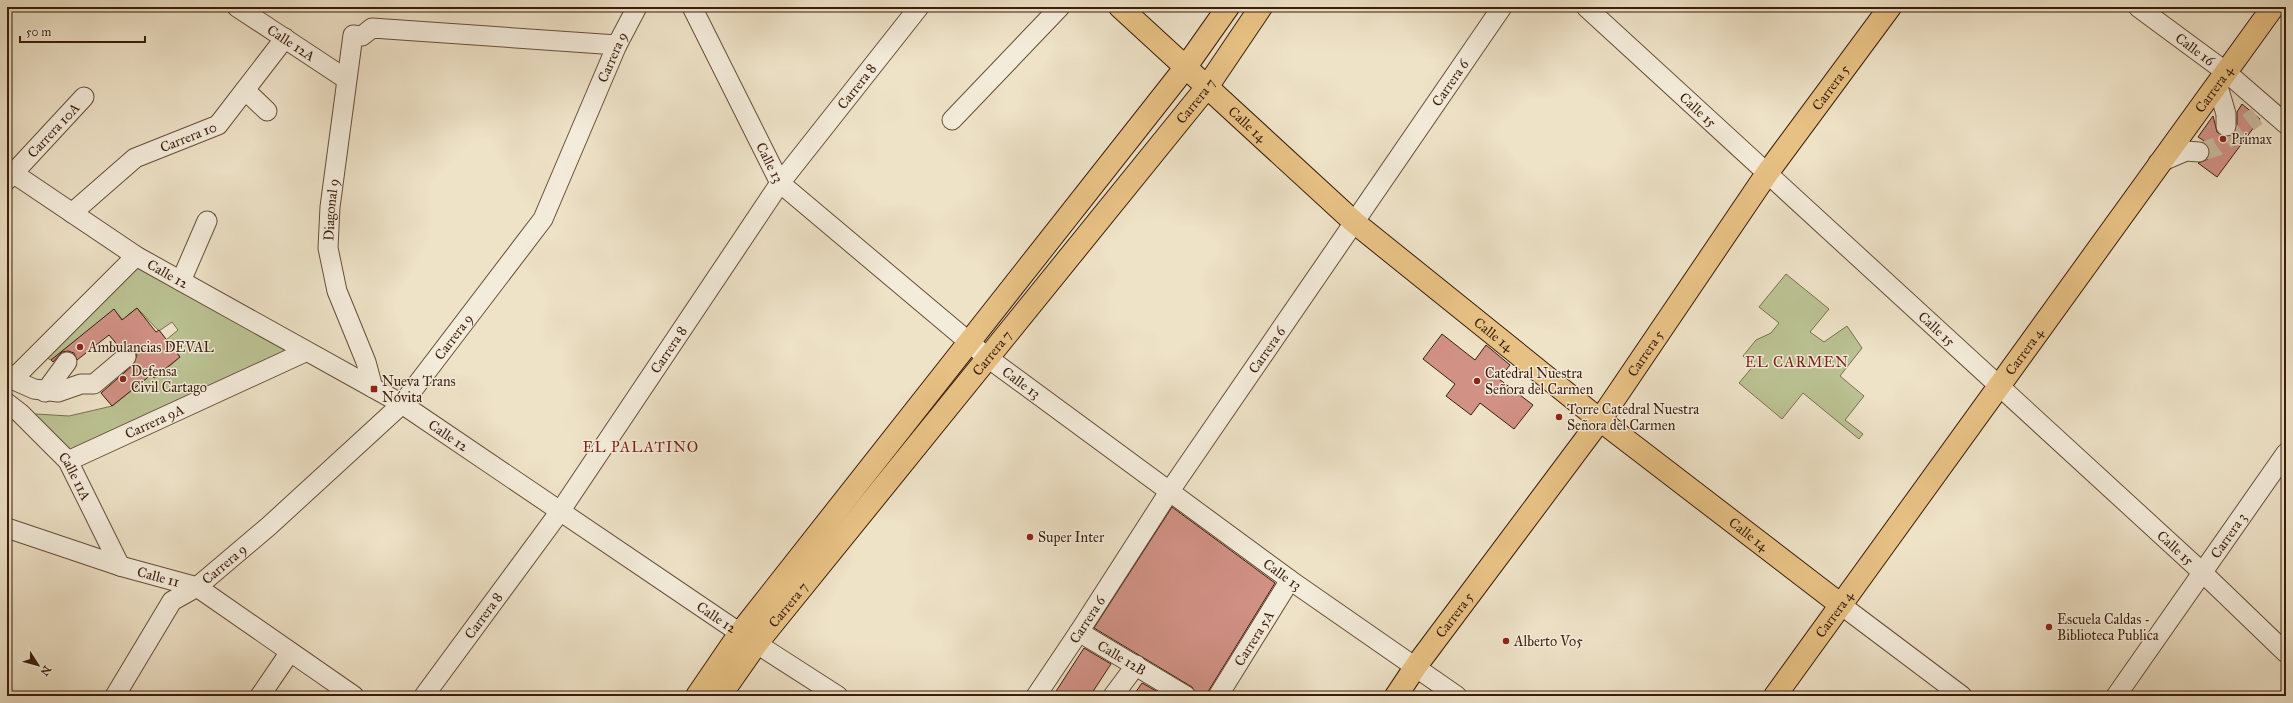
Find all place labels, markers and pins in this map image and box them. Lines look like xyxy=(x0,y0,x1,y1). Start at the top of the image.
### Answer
place label: Primax xyxy=(2231,131,2273,148)
marker: Primax xyxy=(2218,134,2228,144)
place label: Ambulancias DEVAL xyxy=(87,339,214,356)
marker: Ambulancias DEVAL xyxy=(75,342,85,352)
place label: Defensa Civil Cartago xyxy=(131,363,207,396)
place label: Catedral Nuestra Señora del Carmen xyxy=(1485,365,1594,398)
place label: Nueva Trans Nóvita xyxy=(382,373,456,406)
marker: Defensa Civil Cartago xyxy=(118,374,128,384)
marker: Catedral Nuestra Señora del Carmen xyxy=(1472,376,1482,386)
marker: Nueva Trans Nóvita xyxy=(369,384,379,394)
place label: Torre Catedral Nuestra Señora del Carmen xyxy=(1567,401,1699,434)
marker: Torre Catedral Nuestra Señora del Carmen xyxy=(1554,412,1564,422)
place label: Super Inter xyxy=(1038,529,1105,546)
marker: Super Inter xyxy=(1025,532,1035,542)
place label: Escuela Caldas - Biblioteca Publica xyxy=(2057,611,2159,644)
marker: Escuela Caldas - Biblioteca Publica xyxy=(2044,622,2054,632)
place label: Alberto Vo5 xyxy=(1513,633,1583,650)
marker: Alberto Vo5 xyxy=(1501,636,1511,646)

